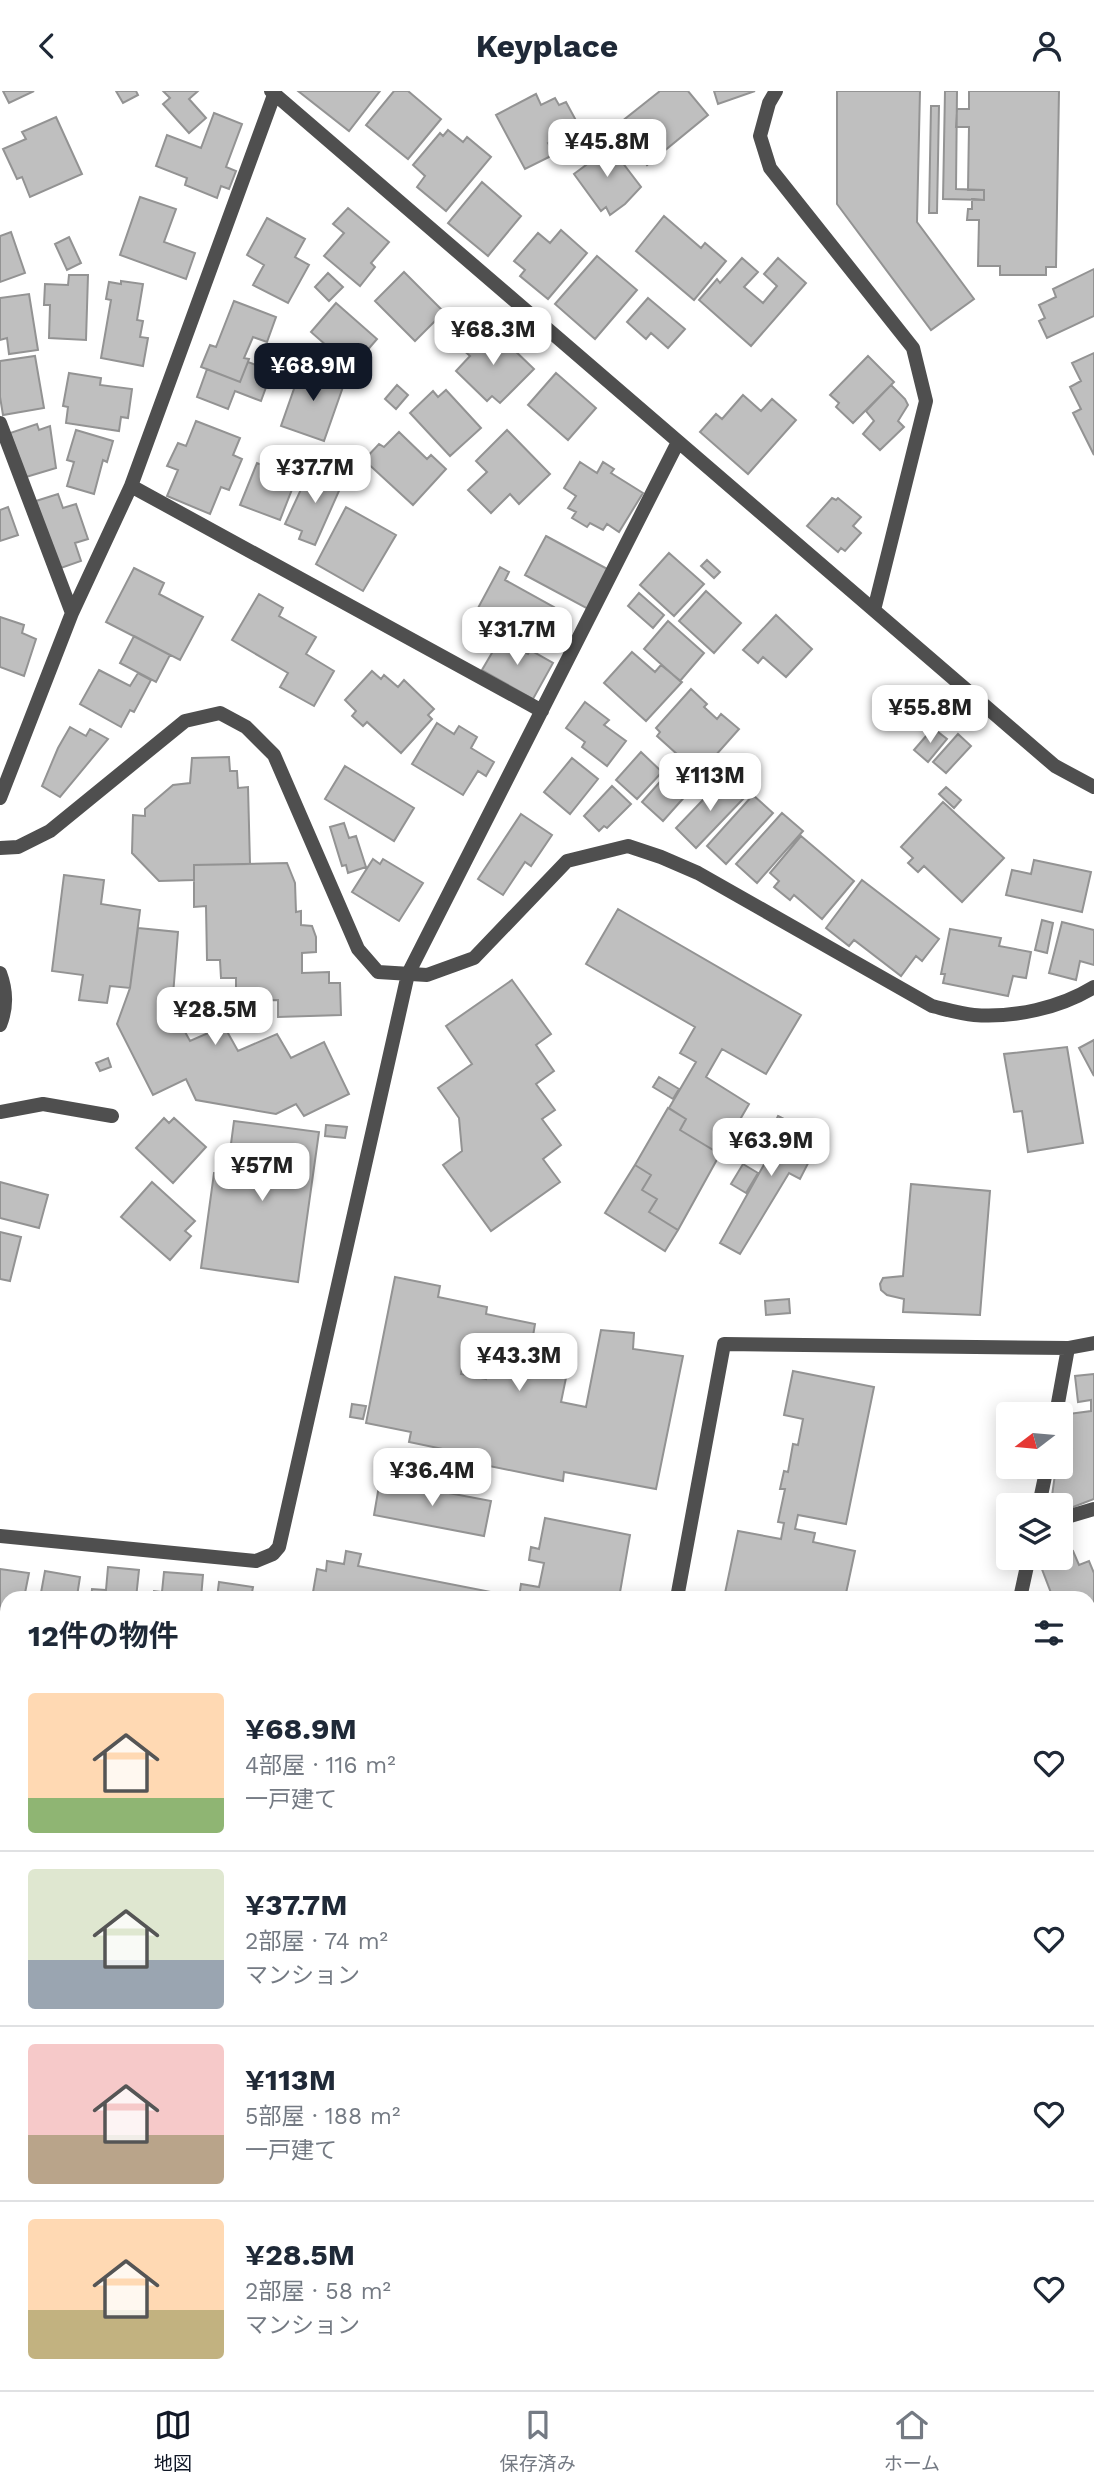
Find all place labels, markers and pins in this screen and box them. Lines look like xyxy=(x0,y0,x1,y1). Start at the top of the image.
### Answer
pin: ¥45.8M xyxy=(550,119,664,179)
pin: ¥68.3M xyxy=(436,307,550,367)
pin: ¥68.9M xyxy=(256,343,370,403)
pin: ¥37.7M xyxy=(258,445,372,505)
pin: ¥31.7M xyxy=(460,607,574,667)
pin: ¥55.8M xyxy=(873,685,987,745)
pin: ¥113M xyxy=(661,753,759,813)
pin: ¥28.5M xyxy=(158,988,272,1047)
pin: ¥63.9M xyxy=(714,1119,828,1178)
pin: ¥57M xyxy=(221,1143,303,1203)
pin: ¥43.3M xyxy=(462,1333,576,1393)
pin: ¥36.4M xyxy=(375,1449,489,1508)

